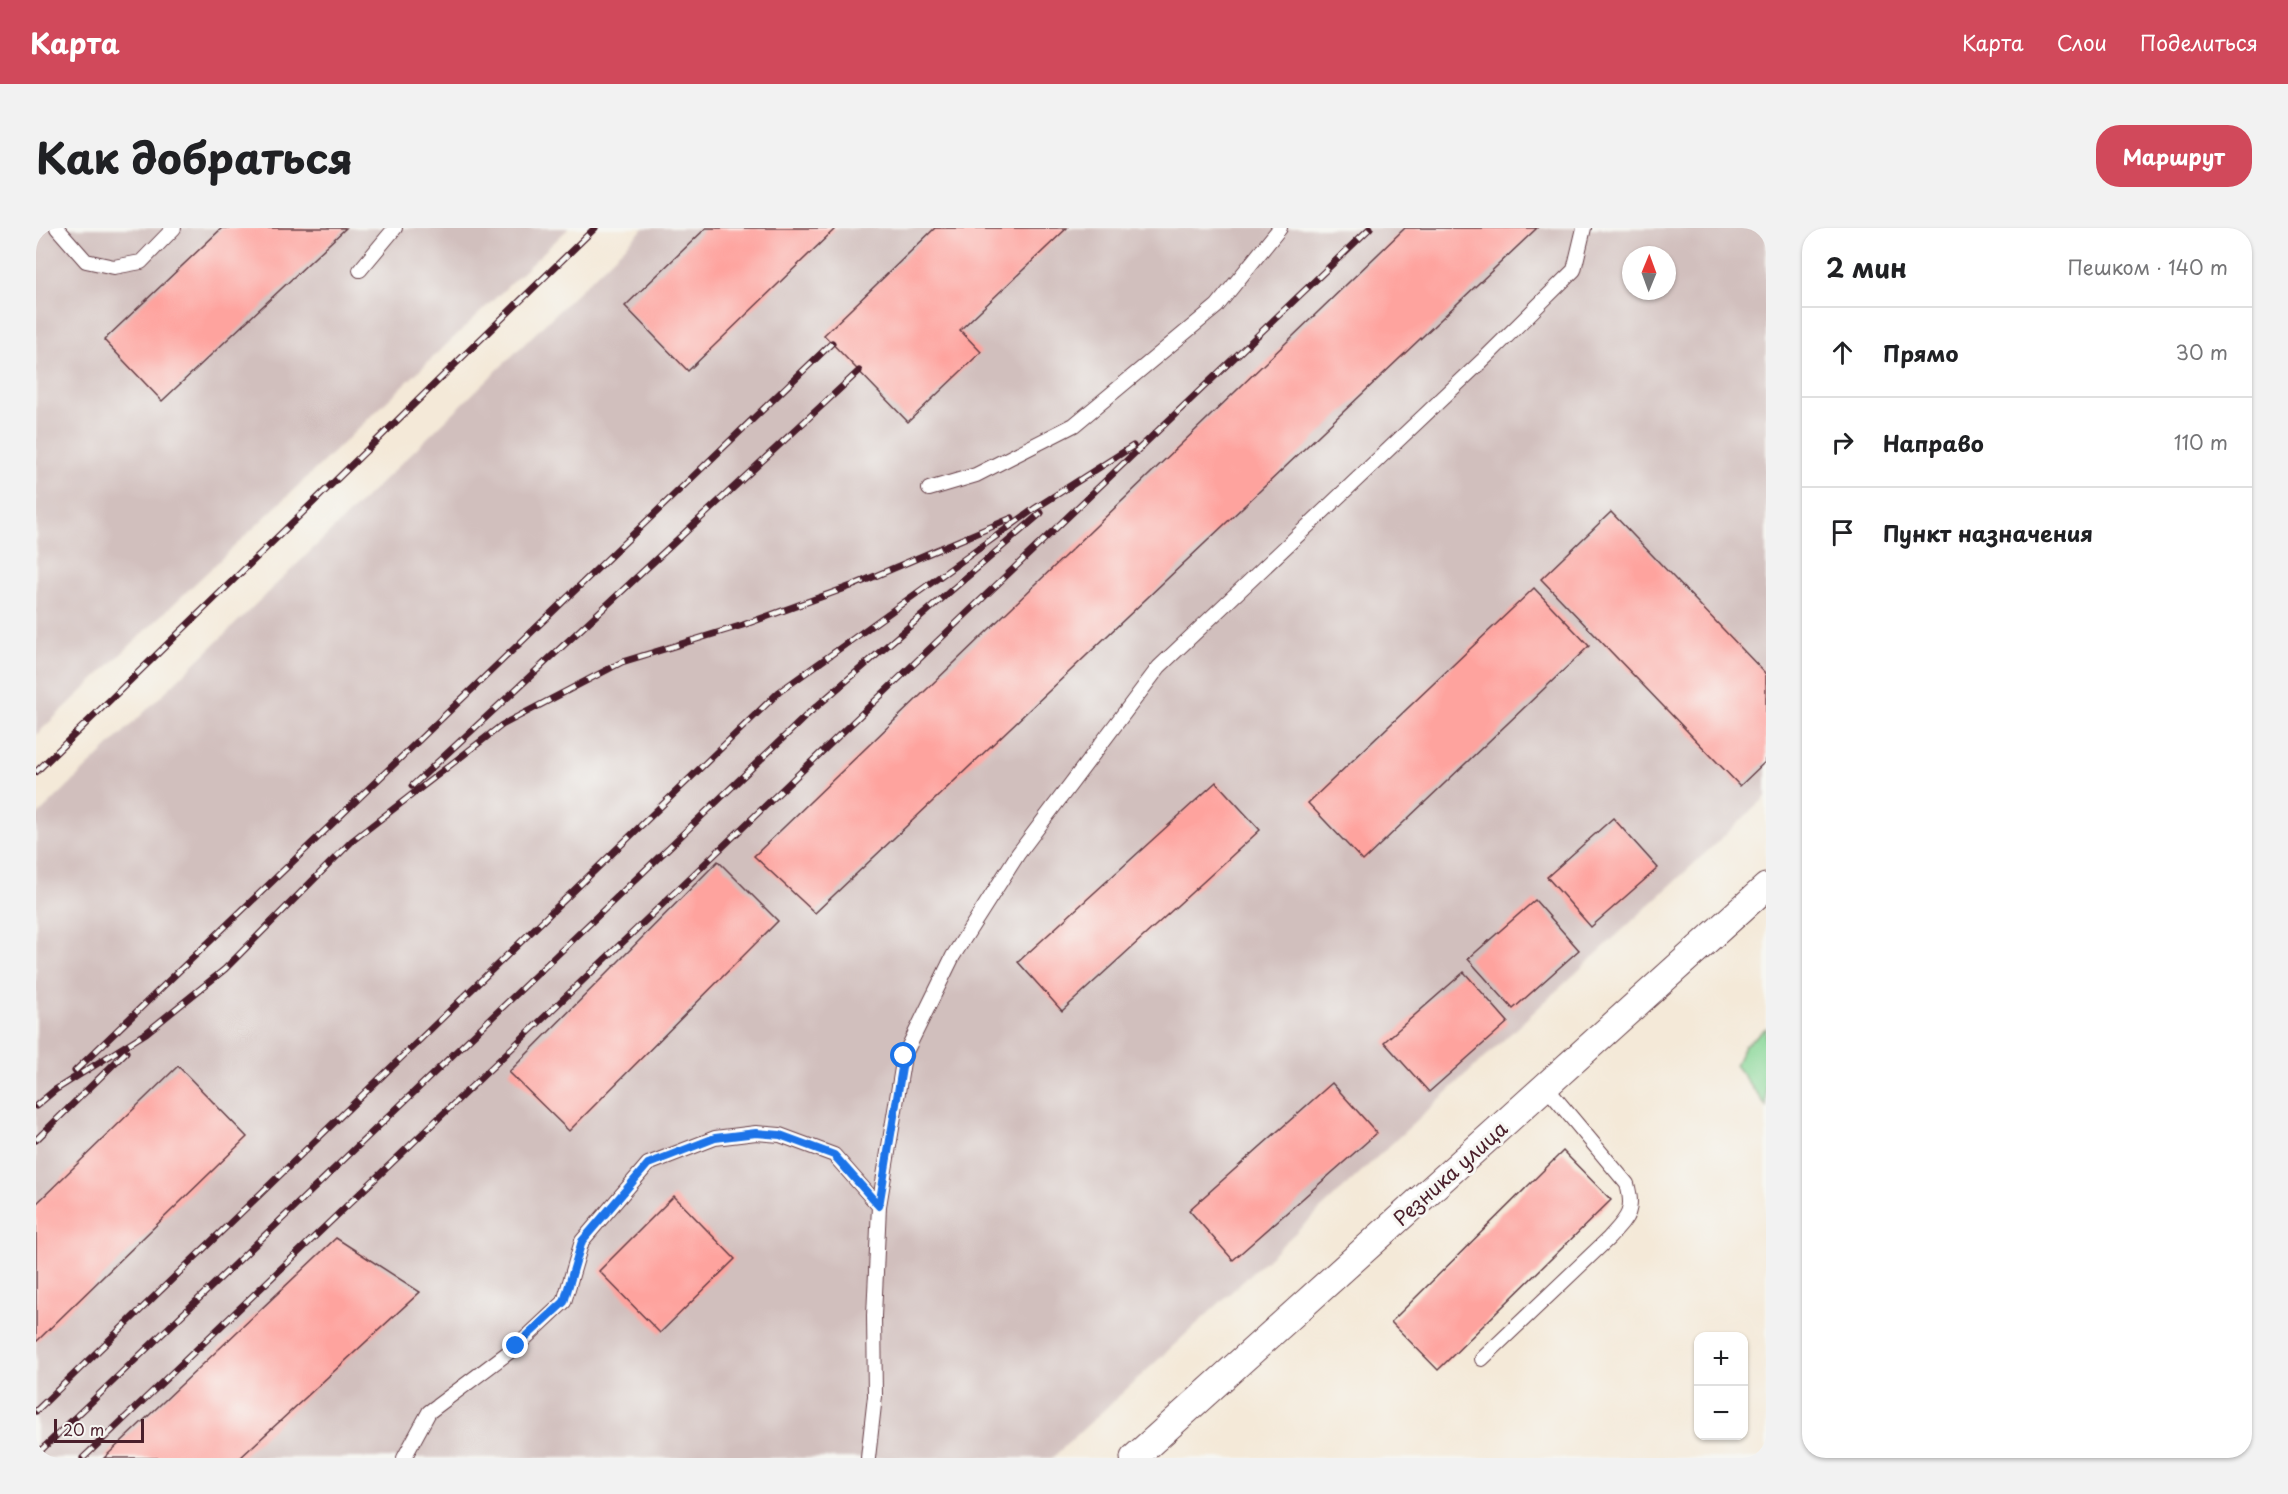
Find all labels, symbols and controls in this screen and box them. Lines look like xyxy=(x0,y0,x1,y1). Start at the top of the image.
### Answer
text: Карта xyxy=(30,21,120,64)
text: Карта xyxy=(1962,26,2024,58)
text: Слои xyxy=(2057,26,2107,58)
text: Поделиться xyxy=(2140,26,2258,58)
text: Как добраться xyxy=(36,125,353,188)
button: Маршрут xyxy=(2096,125,2252,187)
north arrow xyxy=(1622,246,1676,300)
text: 2 мин xyxy=(1826,248,1907,287)
text: Пешком · 140 m xyxy=(2067,252,2228,282)
icon: ahead xyxy=(1826,336,1859,369)
text: Прямо xyxy=(1883,336,1958,369)
text: 30 m xyxy=(2175,337,2228,367)
icon: right xyxy=(1826,426,1859,459)
text: Направо xyxy=(1883,426,1984,459)
text: 110 m xyxy=(2174,427,2228,457)
icon: arrive xyxy=(1826,516,1859,549)
text: Пункт назначения xyxy=(1883,516,2093,549)
route start xyxy=(890,1042,916,1068)
street label: Резника улица xyxy=(1386,1113,1514,1233)
route end xyxy=(502,1332,528,1358)
map controls xyxy=(1694,1332,1748,1440)
button: + xyxy=(1694,1332,1748,1386)
button: − xyxy=(1694,1386,1748,1440)
scale bar xyxy=(54,1416,144,1444)
text: 20 m xyxy=(63,1417,104,1441)

